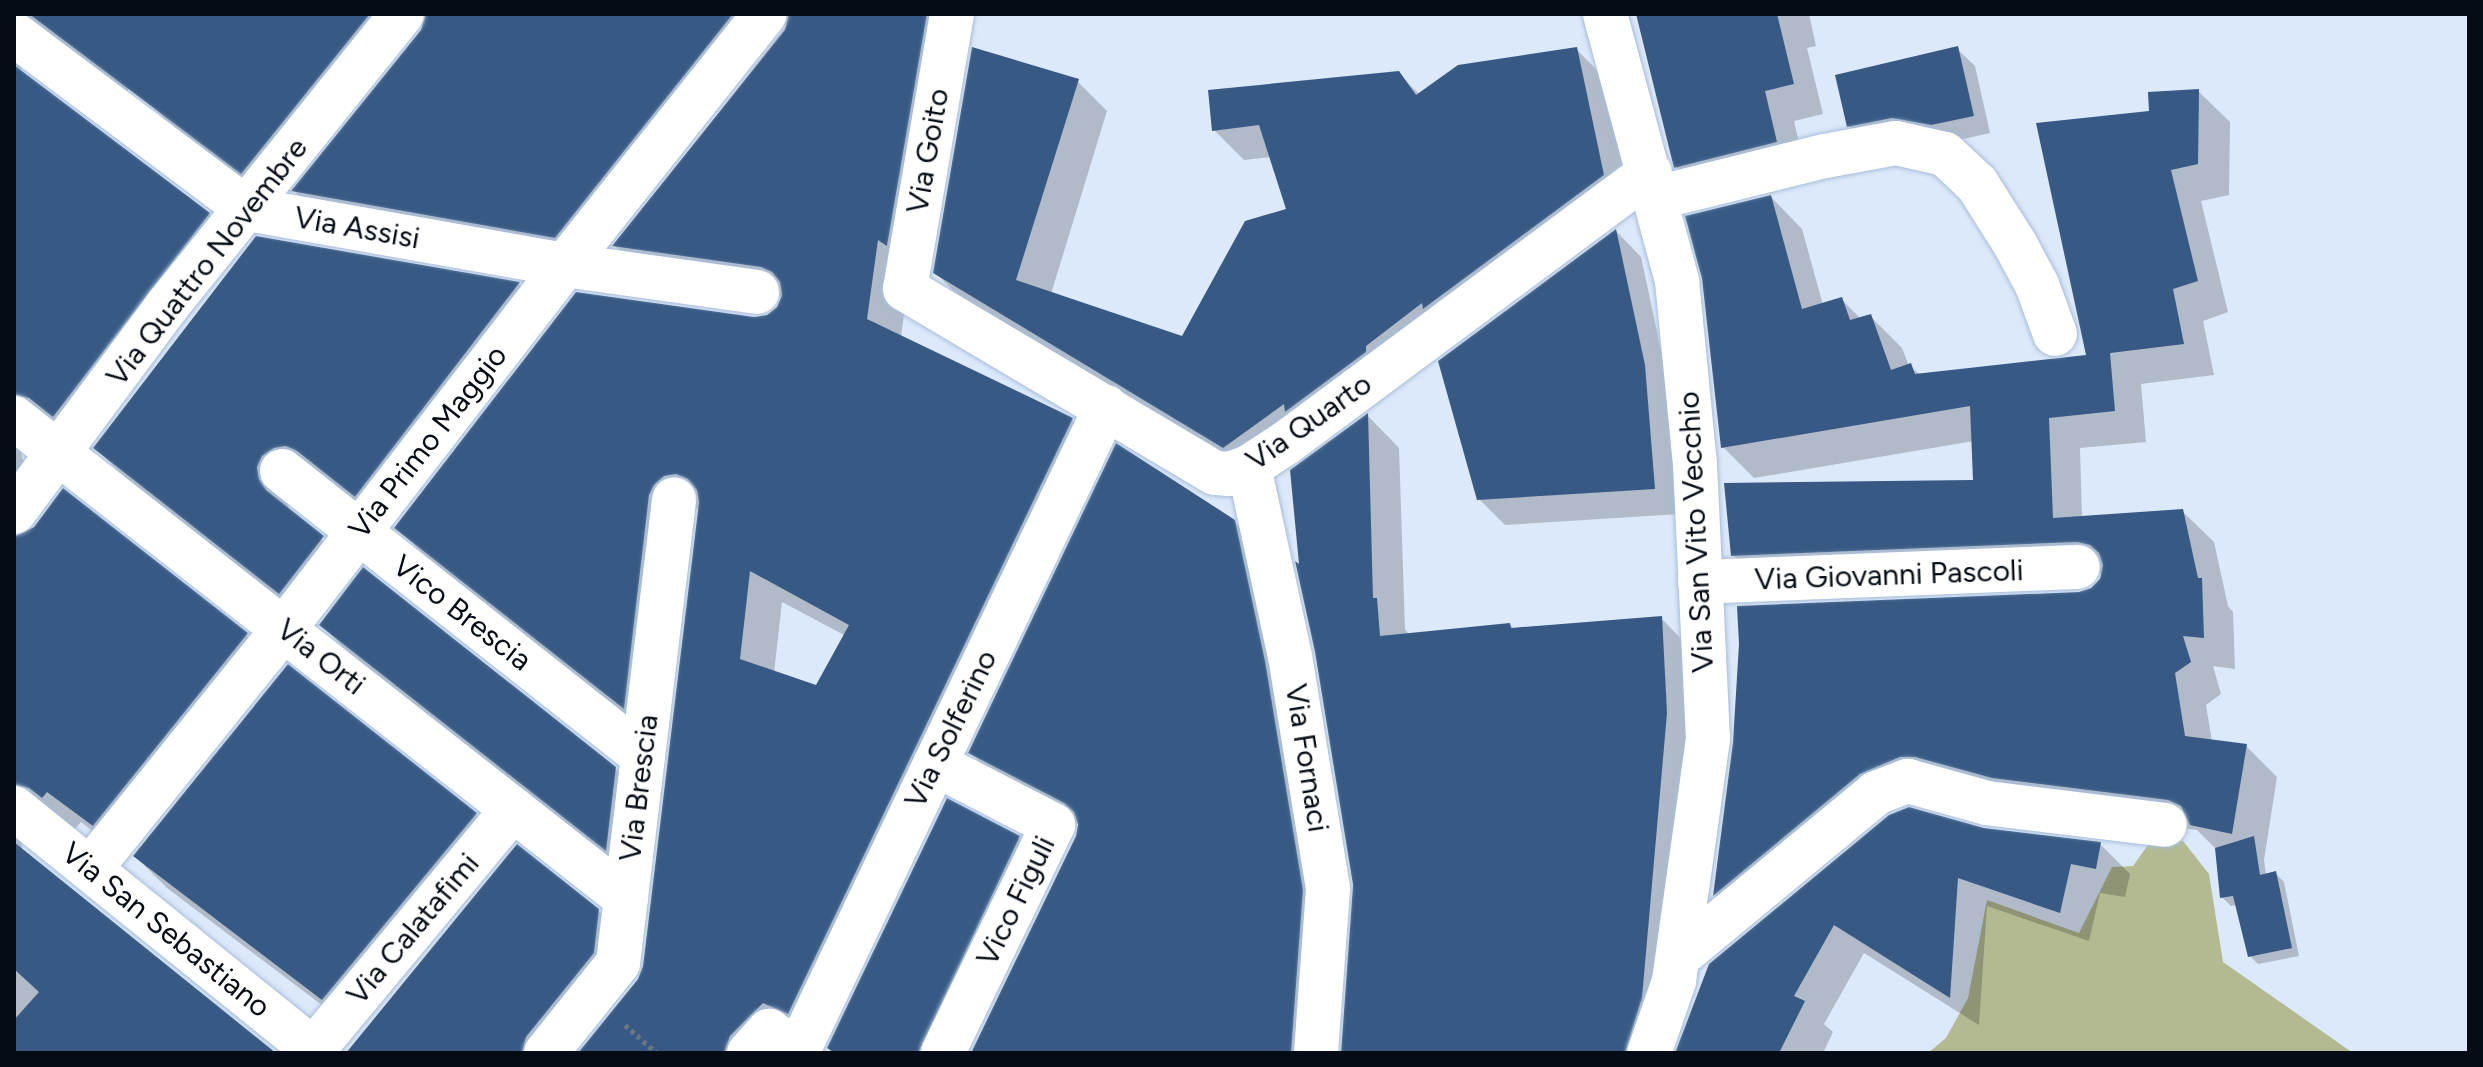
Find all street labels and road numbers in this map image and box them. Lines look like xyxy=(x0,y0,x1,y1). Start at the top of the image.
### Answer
street label: Via Goito xyxy=(899,86,957,216)
street label: Via Quattro Novembre xyxy=(99,131,315,393)
street label: Via Assisi xyxy=(292,199,422,257)
street label: Via Primo Maggio xyxy=(341,338,515,546)
street label: Via Quarto xyxy=(1239,366,1379,478)
street label: Via San Vito Vecchio xyxy=(1671,390,1721,674)
street label: Vico Brescia xyxy=(385,548,539,678)
street label: Via Giovanni Pascoli xyxy=(1754,552,2024,598)
street label: Via Orti xyxy=(270,611,372,703)
street label: Via Solferino xyxy=(897,644,1005,814)
street label: Via Fornaci xyxy=(1278,681,1336,835)
street label: Via Brescia xyxy=(612,712,666,864)
street label: Vico Figuli xyxy=(969,830,1063,972)
street label: Via San Sebastiano xyxy=(55,835,277,1025)
street label: Via Calatafimi xyxy=(339,846,487,1012)

